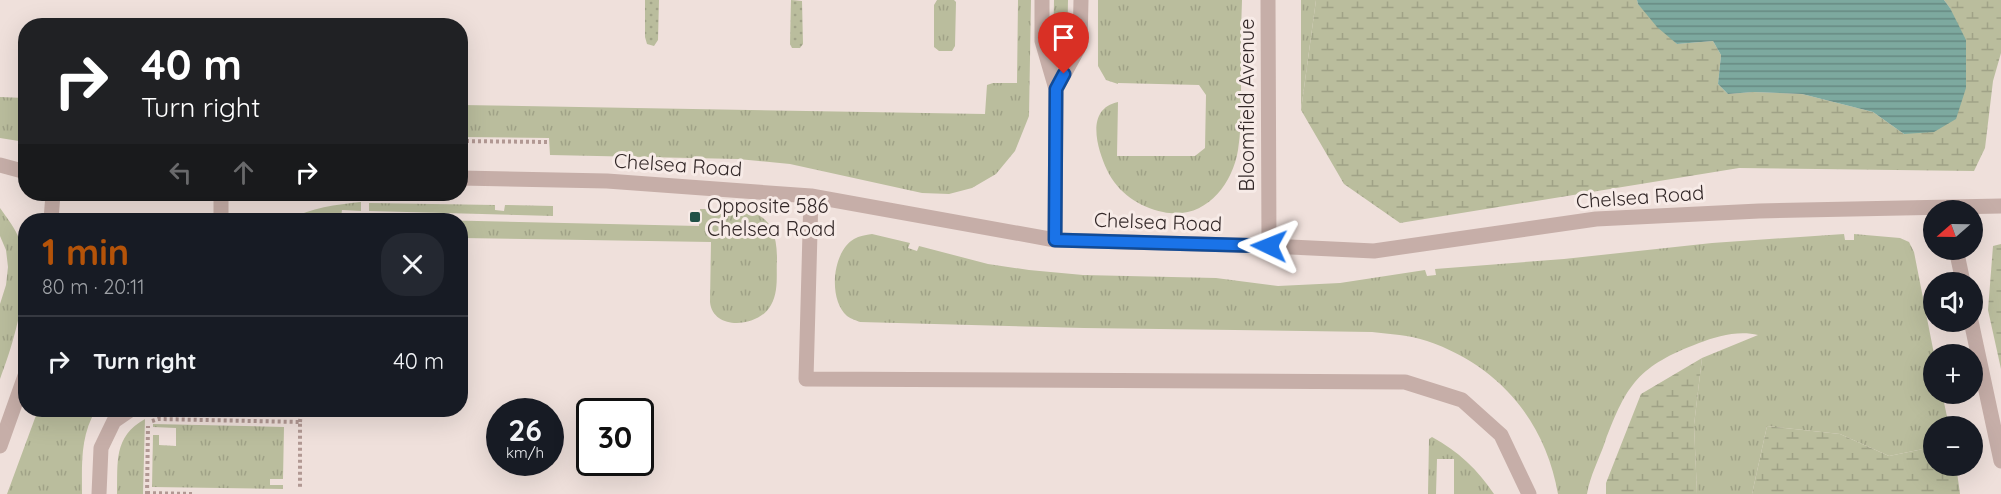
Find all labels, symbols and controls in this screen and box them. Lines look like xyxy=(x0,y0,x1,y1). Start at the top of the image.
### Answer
pin xyxy=(1038,12,1089,74)
street label: Bloomfield Avenue xyxy=(1234,19,1259,191)
icon: arrive xyxy=(1047,21,1080,54)
text: 40 m xyxy=(141,38,242,91)
icon: right xyxy=(42,42,120,120)
text: Turn right xyxy=(141,90,260,124)
street label: Chelsea Road xyxy=(613,148,743,181)
icon: left xyxy=(164,156,197,189)
icon: ahead xyxy=(227,156,260,189)
icon: right xyxy=(290,156,323,189)
street label: Chelsea Road xyxy=(1575,180,1705,213)
place label: Opposite 586 Chelsea Road xyxy=(707,193,835,241)
north arrow xyxy=(1923,200,1983,260)
map controls xyxy=(1923,200,1983,476)
street label: Chelsea Road xyxy=(1093,207,1223,236)
marker: Opposite 586 Chelsea Road xyxy=(688,210,702,224)
position arrow xyxy=(1237,214,1301,278)
text: 1 min xyxy=(42,229,129,274)
button: close xyxy=(381,233,444,296)
button: sound xyxy=(1923,272,1983,332)
text: 80 m · 20:11 xyxy=(42,274,145,299)
button: + xyxy=(1923,344,1983,404)
icon: right xyxy=(42,345,75,378)
text: Turn right xyxy=(93,347,197,375)
text: 40 m xyxy=(393,347,444,375)
speed limit sign: 30 xyxy=(576,398,654,476)
text: 26 xyxy=(508,411,542,449)
button: − xyxy=(1923,416,1983,476)
text: km/h xyxy=(506,443,544,462)

